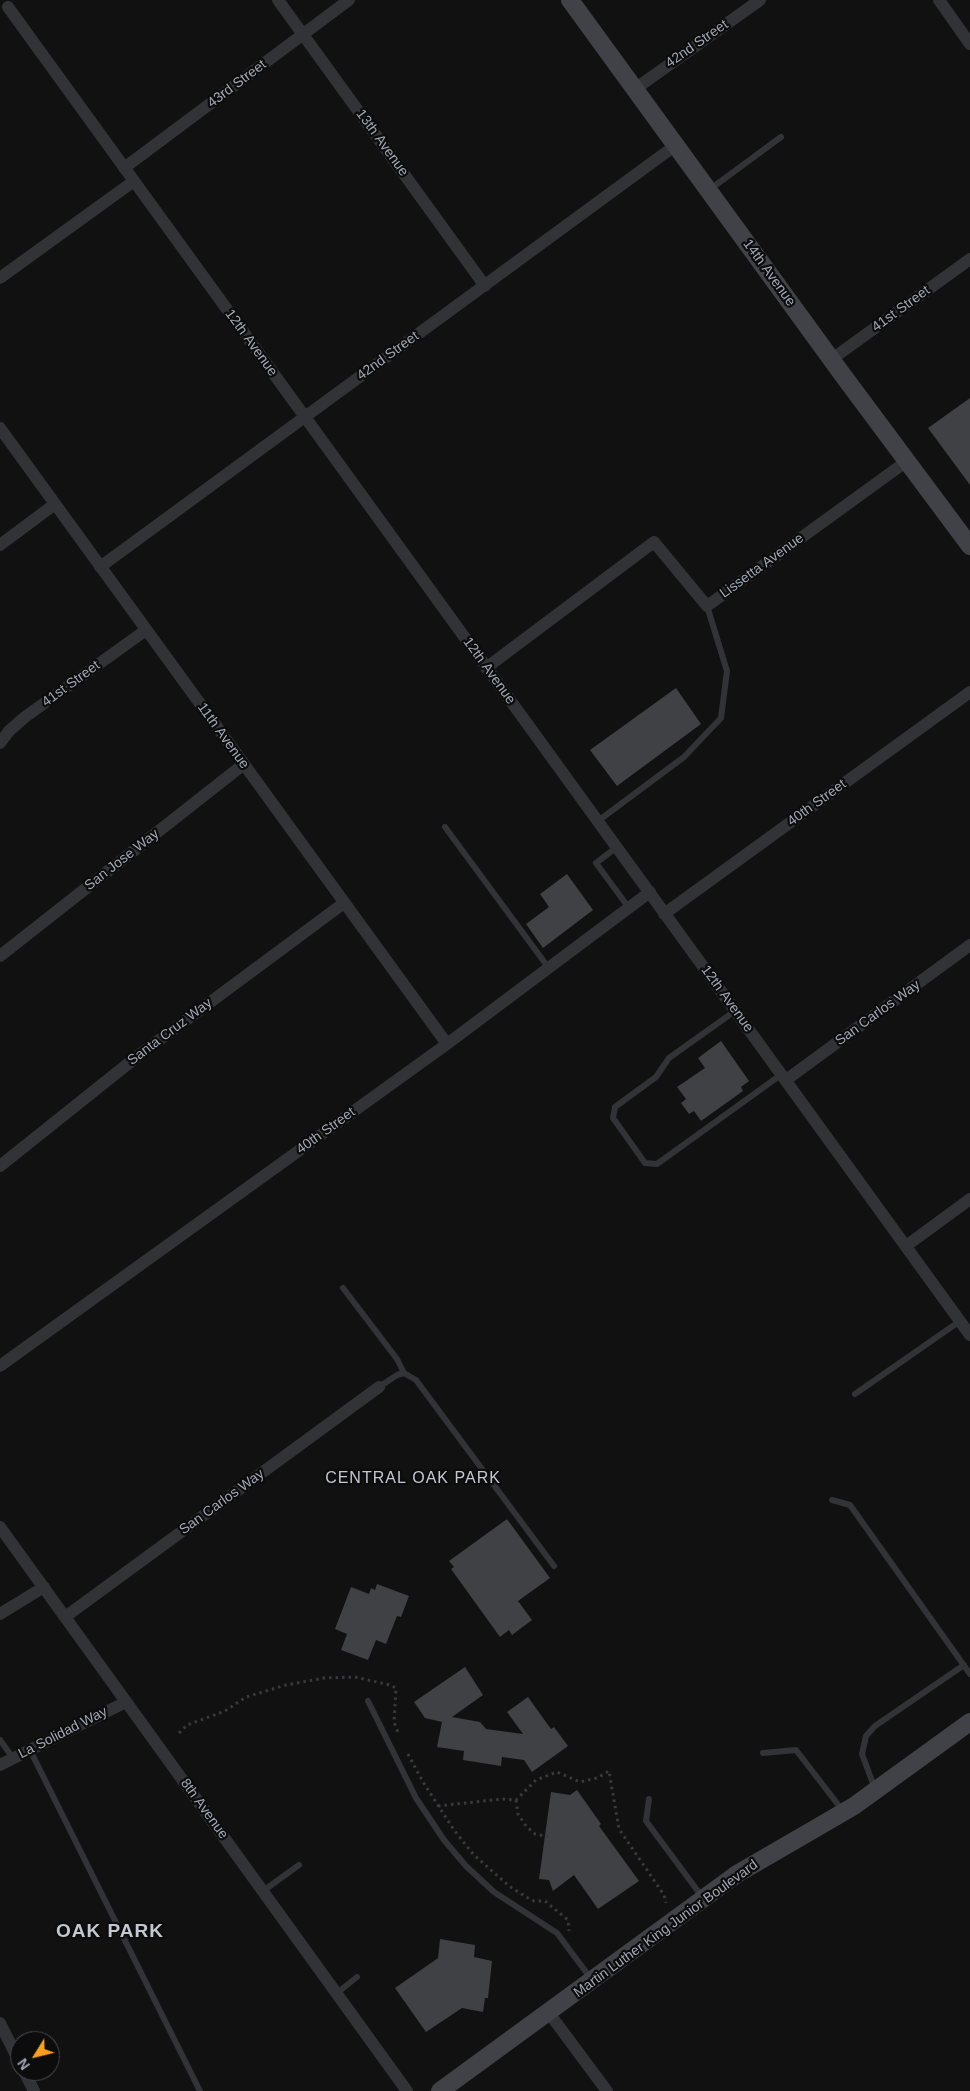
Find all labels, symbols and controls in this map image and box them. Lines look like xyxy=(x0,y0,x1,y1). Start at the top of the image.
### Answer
street label: 42nd Street xyxy=(663,16,731,72)
street label: 43rd Street xyxy=(204,56,270,112)
street label: 13th Avenue xyxy=(352,106,412,180)
street label: 14th Avenue xyxy=(739,236,799,310)
street label: 41st Street xyxy=(869,282,933,336)
street label: 12th Avenue xyxy=(221,306,281,380)
street label: 42nd Street xyxy=(354,328,422,384)
street label: Lissetta Avenue xyxy=(717,530,807,602)
street label: 12th Avenue xyxy=(459,634,519,708)
street label: 41st Street xyxy=(39,657,103,711)
street label: 11th Avenue xyxy=(193,700,253,772)
street label: 40th Street xyxy=(784,776,850,830)
street label: San Jose Way xyxy=(81,826,163,894)
street label: 12th Avenue xyxy=(697,962,757,1036)
street label: San Carlos Way xyxy=(832,977,924,1049)
street label: Santa Cruz Way xyxy=(124,995,216,1069)
street label: 40th Street xyxy=(293,1104,359,1158)
street label: San Carlos Way xyxy=(176,1466,268,1538)
district label: CENTRAL OAK PARK xyxy=(323,1469,503,1489)
street label: La Solidad Way xyxy=(16,1703,110,1763)
street label: 8th Avenue xyxy=(176,1776,232,1842)
street label: Martin Luther King Junior Boulevard xyxy=(571,1857,761,2001)
district label: OAK PARK xyxy=(55,1921,165,1943)
north arrow xyxy=(10,2031,60,2081)
text: N xyxy=(14,2055,33,2073)

